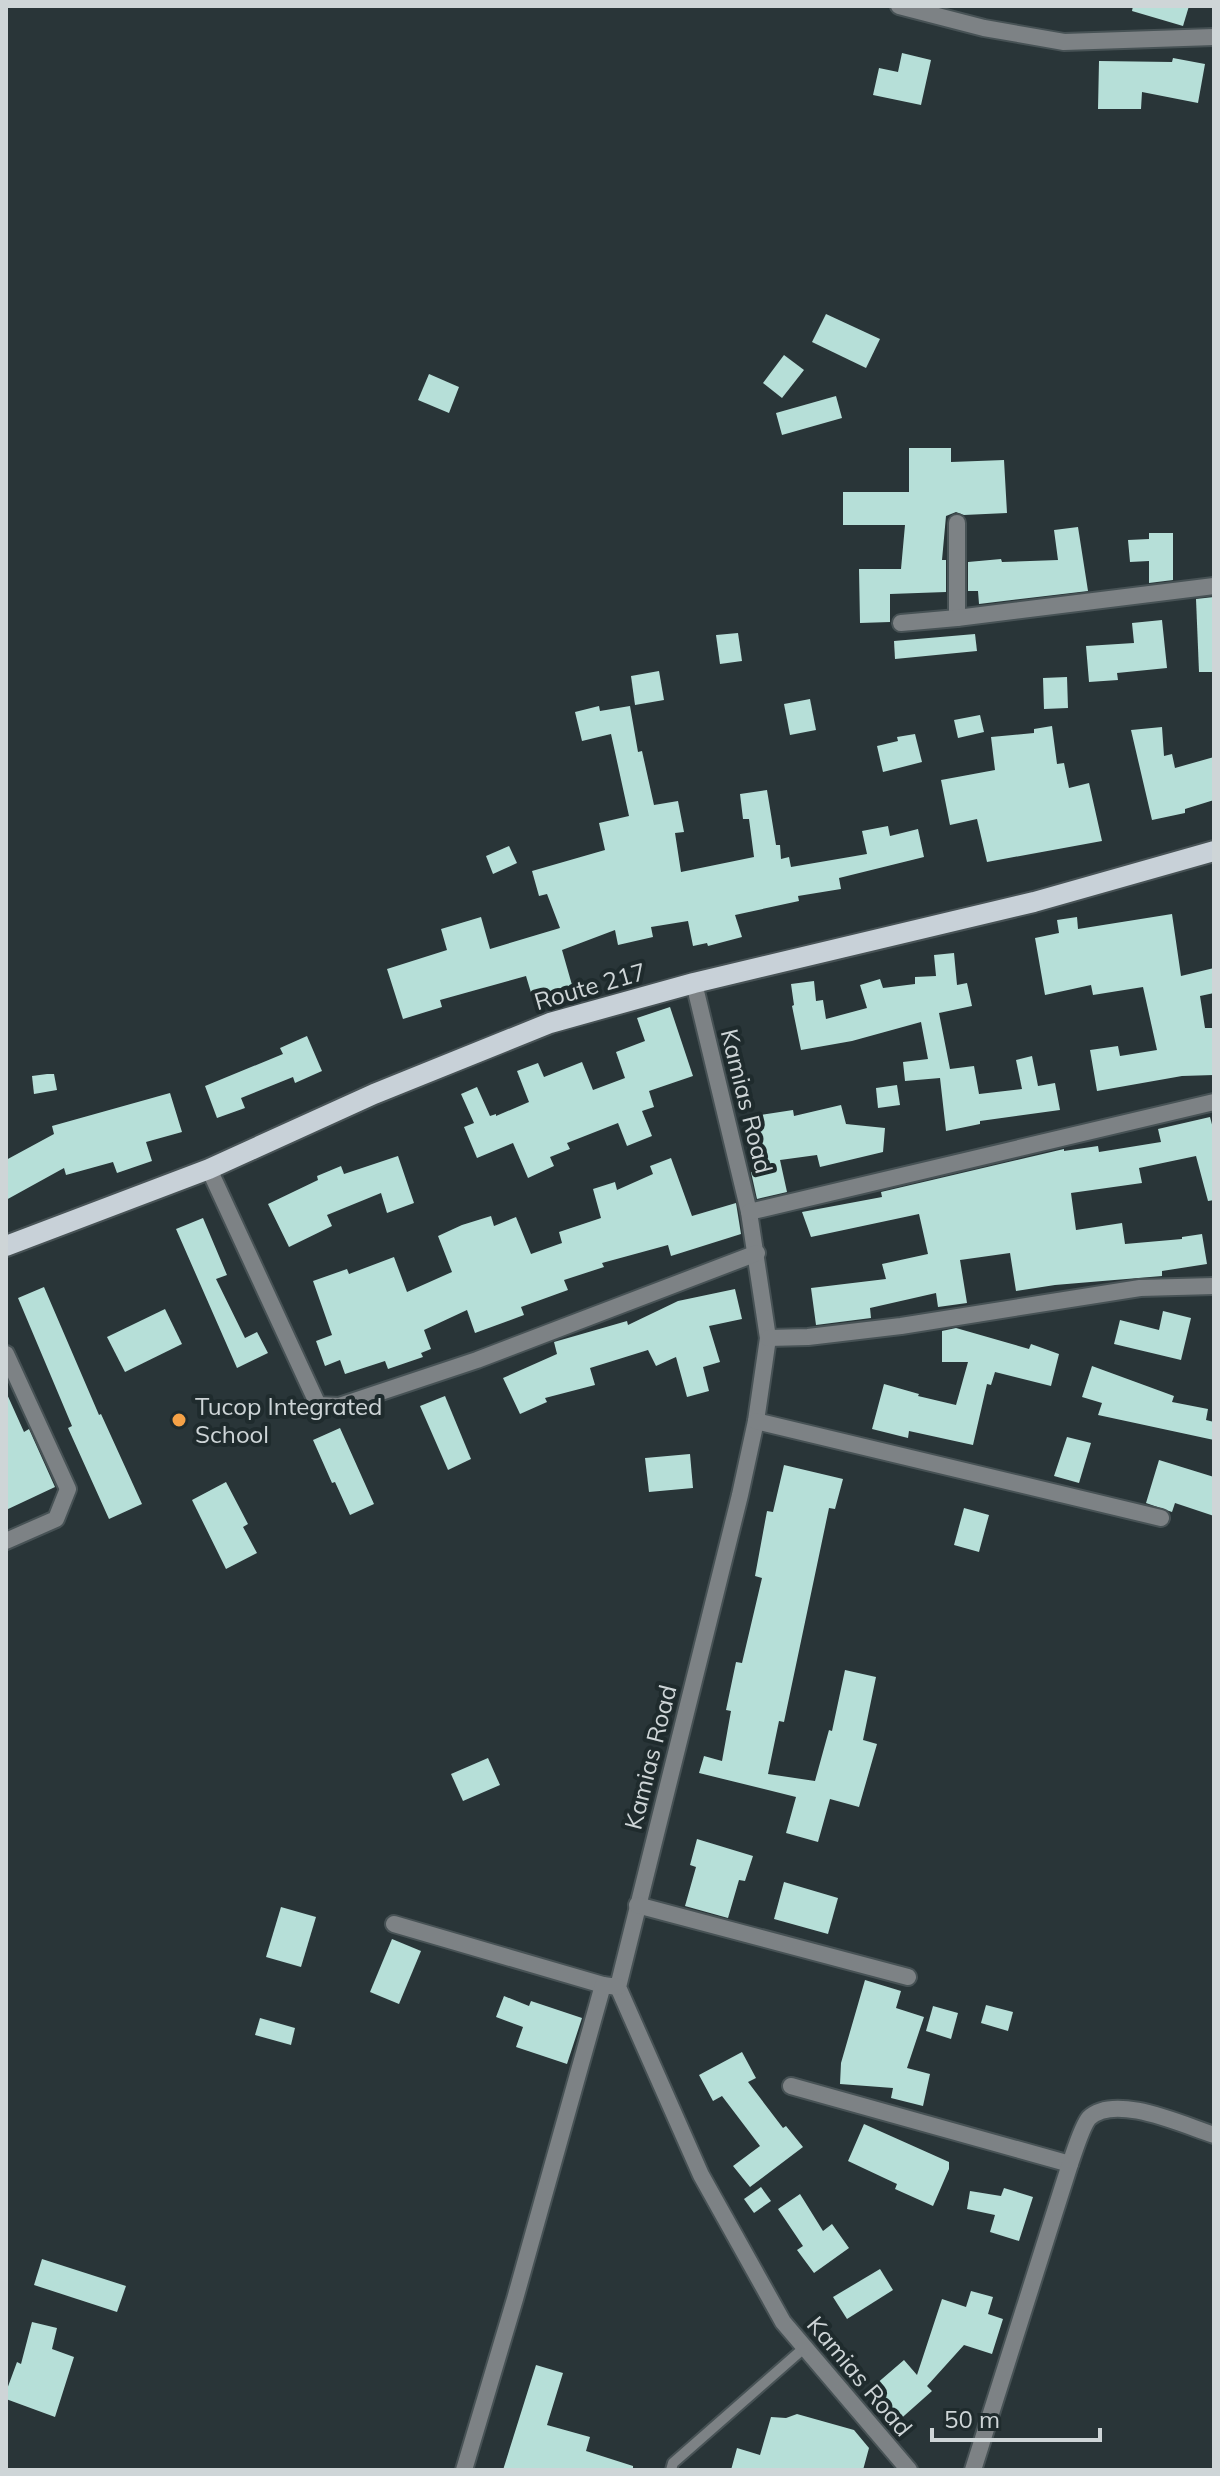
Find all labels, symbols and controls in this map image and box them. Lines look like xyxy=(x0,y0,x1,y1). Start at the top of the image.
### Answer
street label: Route 217 xyxy=(531,956,649,1016)
street label: Kamias Road xyxy=(715,1026,779,1176)
place label: Tucop Integrated School xyxy=(195,1391,382,1449)
marker: Tucop Integrated School xyxy=(170,1411,188,1429)
street label: Kamias Road xyxy=(618,1682,682,1832)
street label: Kamias Road xyxy=(801,2310,919,2442)
scale bar xyxy=(932,2392,1100,2442)
text: 50 m xyxy=(944,2404,1000,2434)

